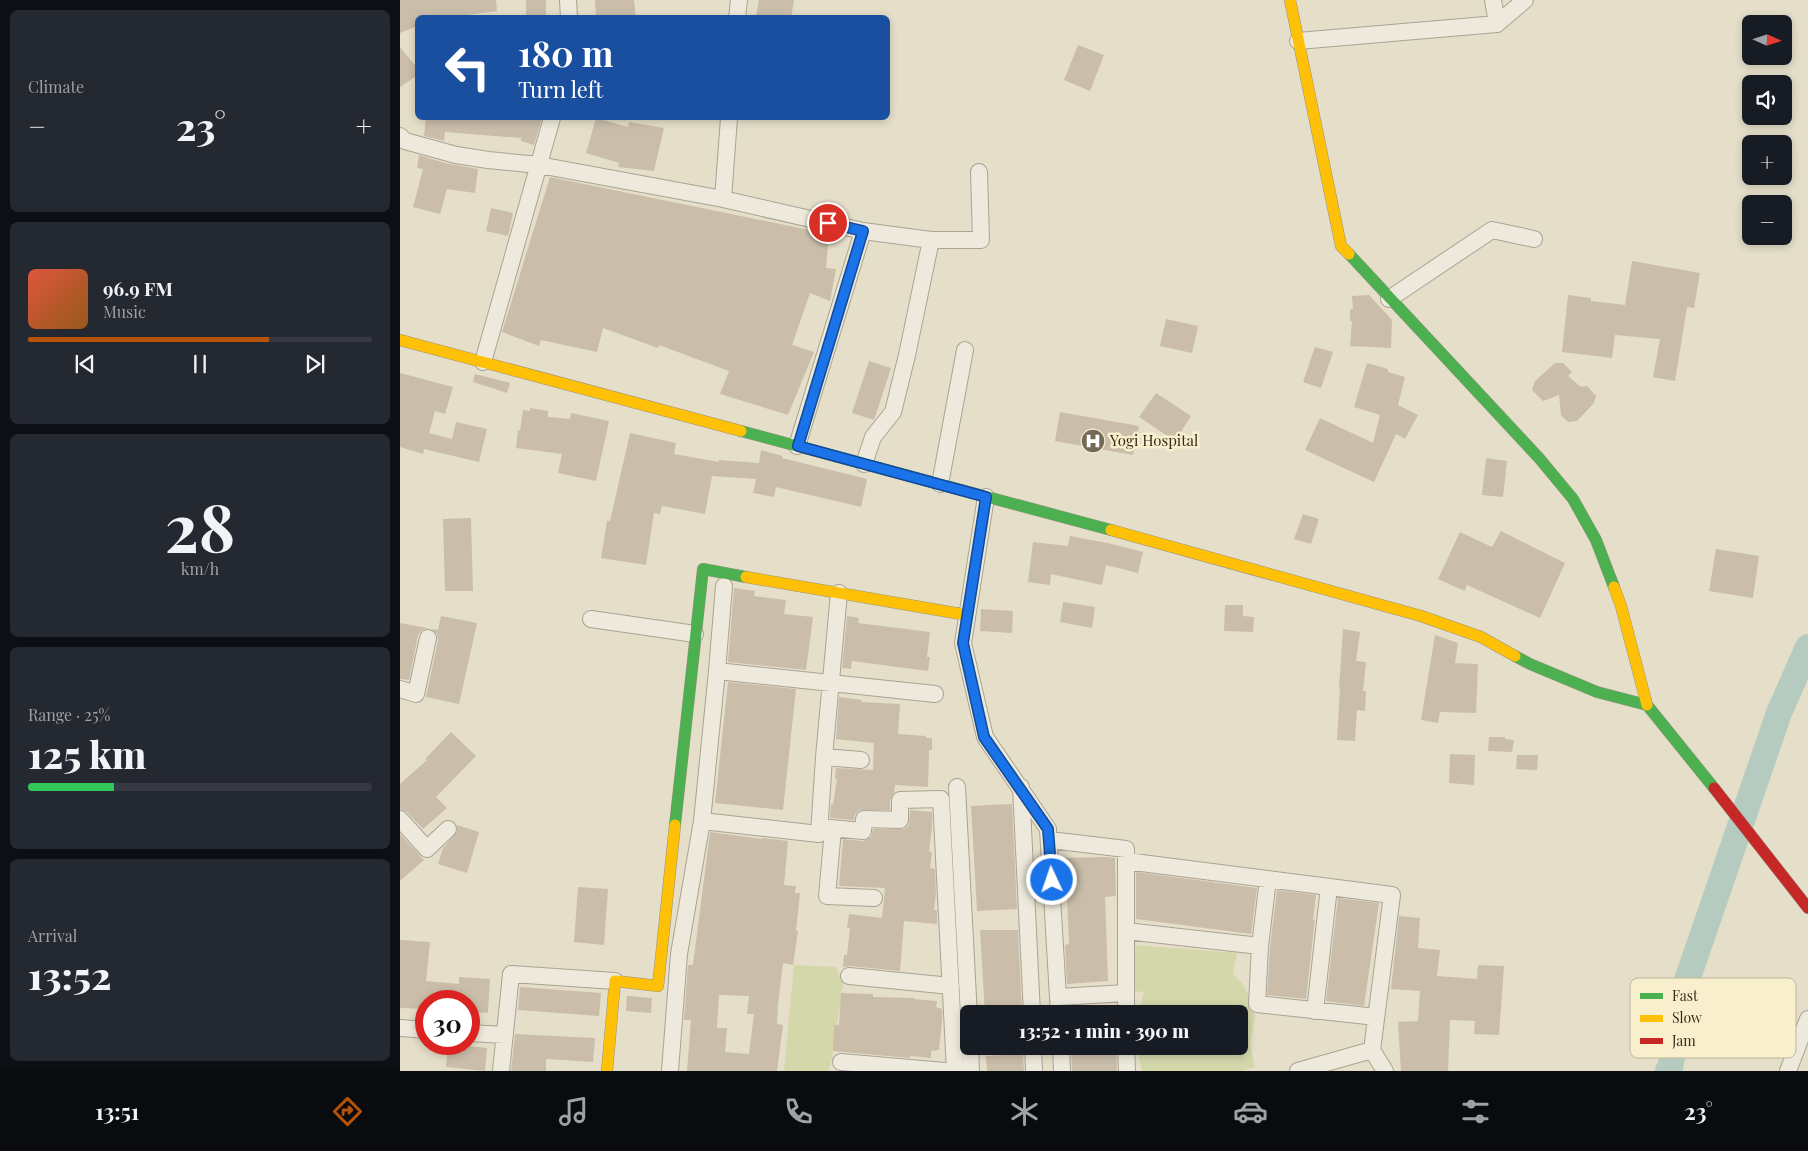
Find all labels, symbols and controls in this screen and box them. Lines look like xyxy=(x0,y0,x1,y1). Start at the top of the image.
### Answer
north arrow xyxy=(1742,15,1792,65)
map controls xyxy=(1742,15,1792,245)
text: 180 m xyxy=(518,29,613,76)
icon: left xyxy=(435,35,500,100)
text: Turn left xyxy=(518,74,603,104)
button: sound xyxy=(1742,75,1792,125)
text: Climate xyxy=(28,76,84,97)
text: 23° xyxy=(176,100,226,151)
text: − xyxy=(28,107,46,144)
text: + xyxy=(356,107,372,144)
button: + xyxy=(1742,135,1792,185)
button: − xyxy=(1742,195,1792,245)
pin xyxy=(807,202,849,244)
icon: arrive xyxy=(814,209,842,237)
text: 96.9 FM xyxy=(103,275,173,301)
text: Music xyxy=(103,301,146,322)
icon: previous xyxy=(71,350,99,378)
icon: pause xyxy=(186,350,214,378)
icon: next xyxy=(301,350,329,378)
hospital icon: Yogi Hospital xyxy=(1080,428,1106,454)
place label: Yogi Hospital xyxy=(1109,430,1198,450)
text: 28 xyxy=(165,482,235,568)
text: km/h xyxy=(181,558,219,579)
text: Range · 25% xyxy=(28,704,110,725)
text: 125 km xyxy=(28,728,146,779)
position arrow xyxy=(1025,853,1077,905)
text: Arrival xyxy=(28,925,77,946)
text: 13:52 xyxy=(28,949,111,1000)
legend xyxy=(1630,978,1796,1058)
text: Fast xyxy=(1672,986,1699,1005)
speed limit sign: 30 xyxy=(415,990,480,1055)
text: Slow xyxy=(1672,1008,1702,1027)
text: 13:52 · 1 min · 390 m xyxy=(1019,1017,1189,1043)
text: Jam xyxy=(1671,1031,1696,1050)
icon: directions xyxy=(330,1094,365,1129)
icon: music xyxy=(556,1094,591,1129)
icon: phone xyxy=(781,1094,816,1129)
icon: climate xyxy=(1007,1094,1042,1129)
icon: car xyxy=(1233,1094,1268,1129)
icon: filters xyxy=(1458,1094,1493,1129)
text: 13:51 xyxy=(95,1096,139,1126)
text: 23° xyxy=(1684,1096,1713,1126)

